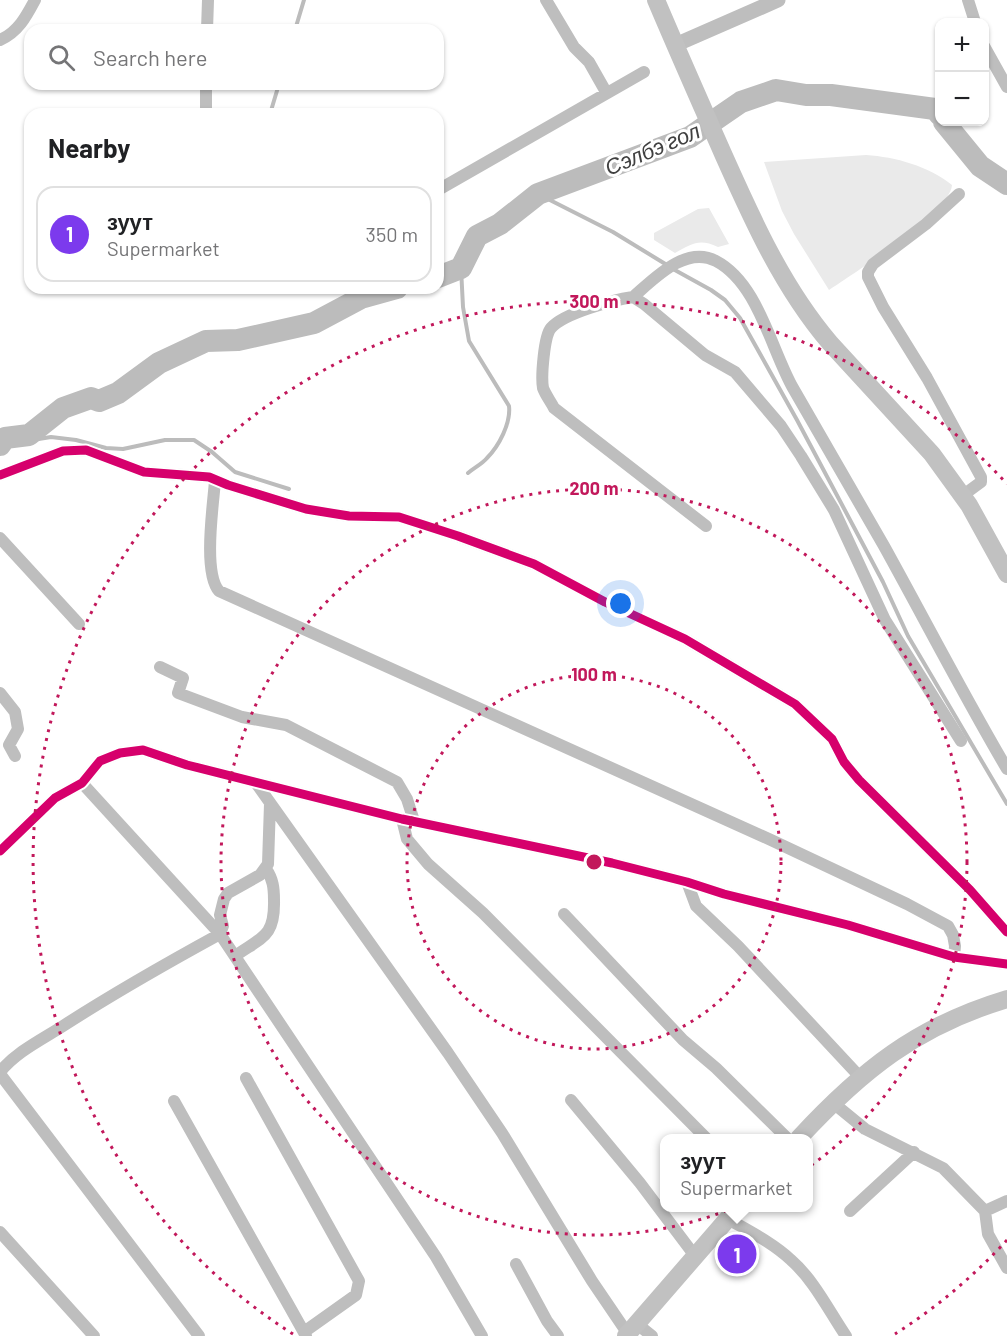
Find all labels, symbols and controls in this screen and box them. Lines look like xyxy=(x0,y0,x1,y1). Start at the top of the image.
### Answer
map controls xyxy=(935,18,989,126)
button: + xyxy=(935,18,989,72)
search box xyxy=(24,24,444,90)
icon: search xyxy=(45,41,78,74)
text: Search here xyxy=(93,44,207,70)
button: − xyxy=(935,72,989,126)
water label: Сэлбэ гол xyxy=(600,116,704,180)
text: Nearby xyxy=(48,132,130,163)
text: зуут xyxy=(107,208,153,234)
text: 1 xyxy=(66,222,73,246)
text: 350 m xyxy=(366,222,418,246)
text: Supermarket xyxy=(107,236,220,260)
text: 300 m xyxy=(570,290,618,312)
text: 200 m xyxy=(569,477,619,499)
your location xyxy=(606,589,635,618)
text: 100 m xyxy=(571,663,617,685)
centre of rings xyxy=(584,852,604,872)
popup xyxy=(660,1134,813,1212)
text: зуут xyxy=(680,1147,726,1173)
text: Supermarket xyxy=(680,1175,793,1199)
pin: 1 xyxy=(718,1232,756,1276)

